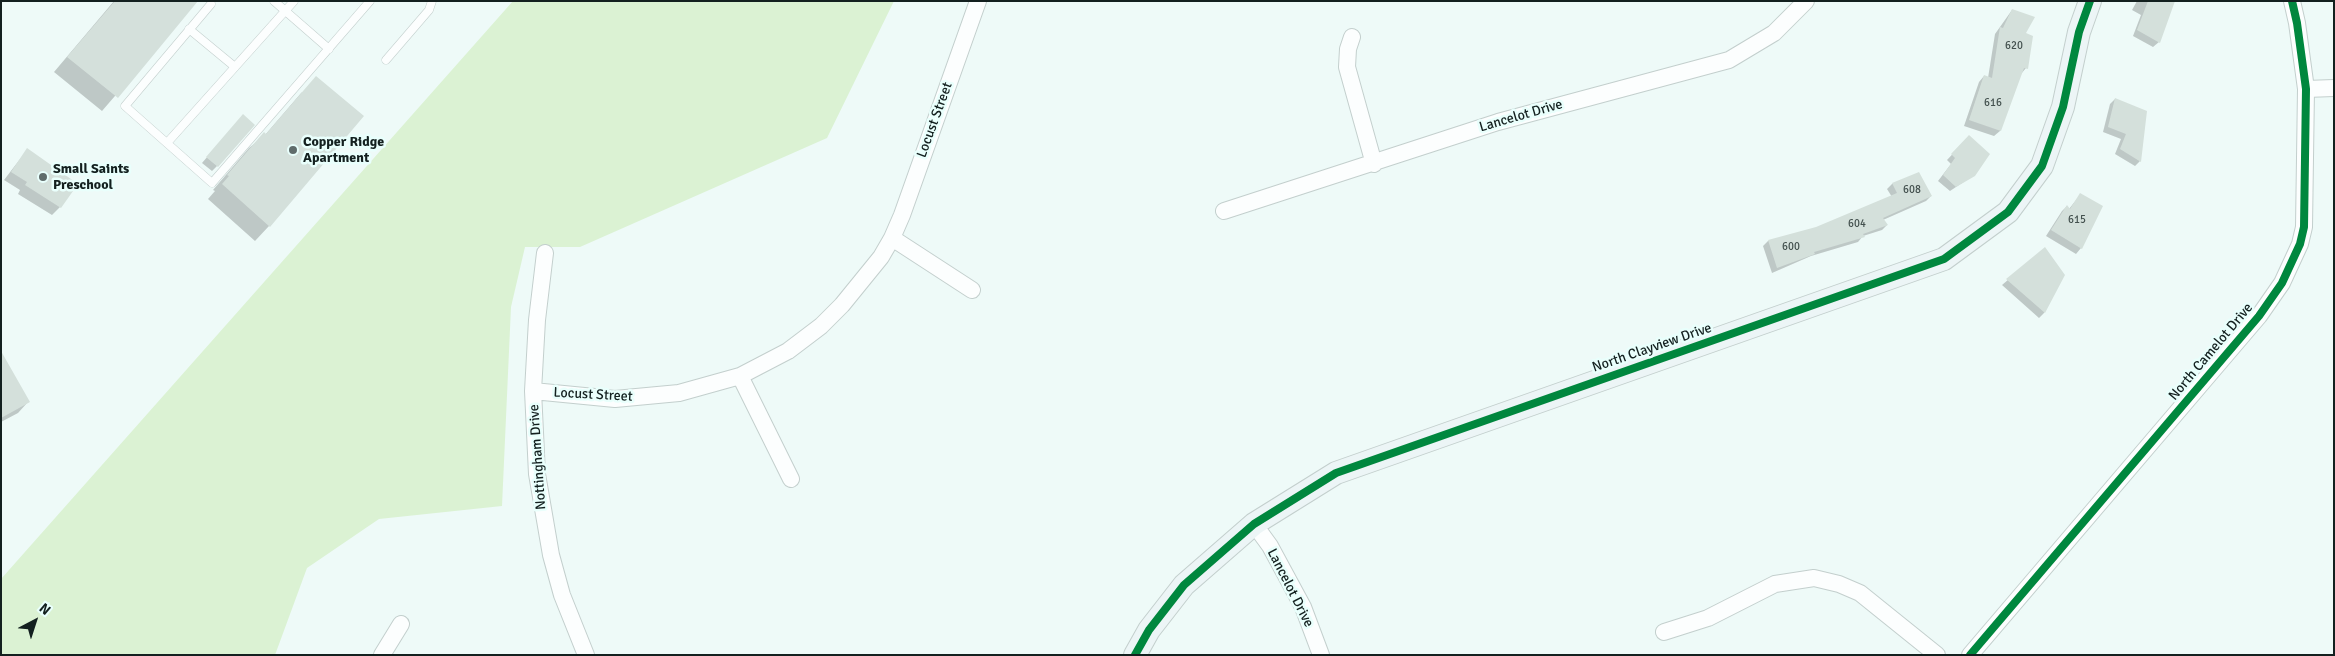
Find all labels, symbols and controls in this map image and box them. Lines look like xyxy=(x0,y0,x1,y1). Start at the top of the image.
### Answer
house number: 620 xyxy=(2005,39,2023,53)
street label: Locust Street xyxy=(914,80,956,160)
street label: Lancelot Drive xyxy=(1477,96,1565,136)
house number: 616 xyxy=(1984,96,2002,110)
place label: Copper Ridge Apartment xyxy=(303,134,384,166)
marker: Copper Ridge Apartment xyxy=(287,144,299,156)
place label: Small Saints Preschool xyxy=(53,161,129,193)
marker: Small Saints Preschool xyxy=(37,171,49,183)
house number: 608 xyxy=(1903,183,1921,197)
house number: 615 xyxy=(2068,213,2086,227)
house number: 604 xyxy=(1848,217,1866,231)
house number: 600 xyxy=(1782,240,1800,254)
street label: North Camelot Drive xyxy=(2165,300,2257,404)
street label: North Clayview Drive xyxy=(1590,320,1714,376)
street label: Locust Street xyxy=(553,385,633,405)
street label: Nottingham Drive xyxy=(526,404,550,510)
street label: Lancelot Drive xyxy=(1263,546,1317,630)
north arrow xyxy=(10,596,60,646)
text: N xyxy=(36,599,54,619)

